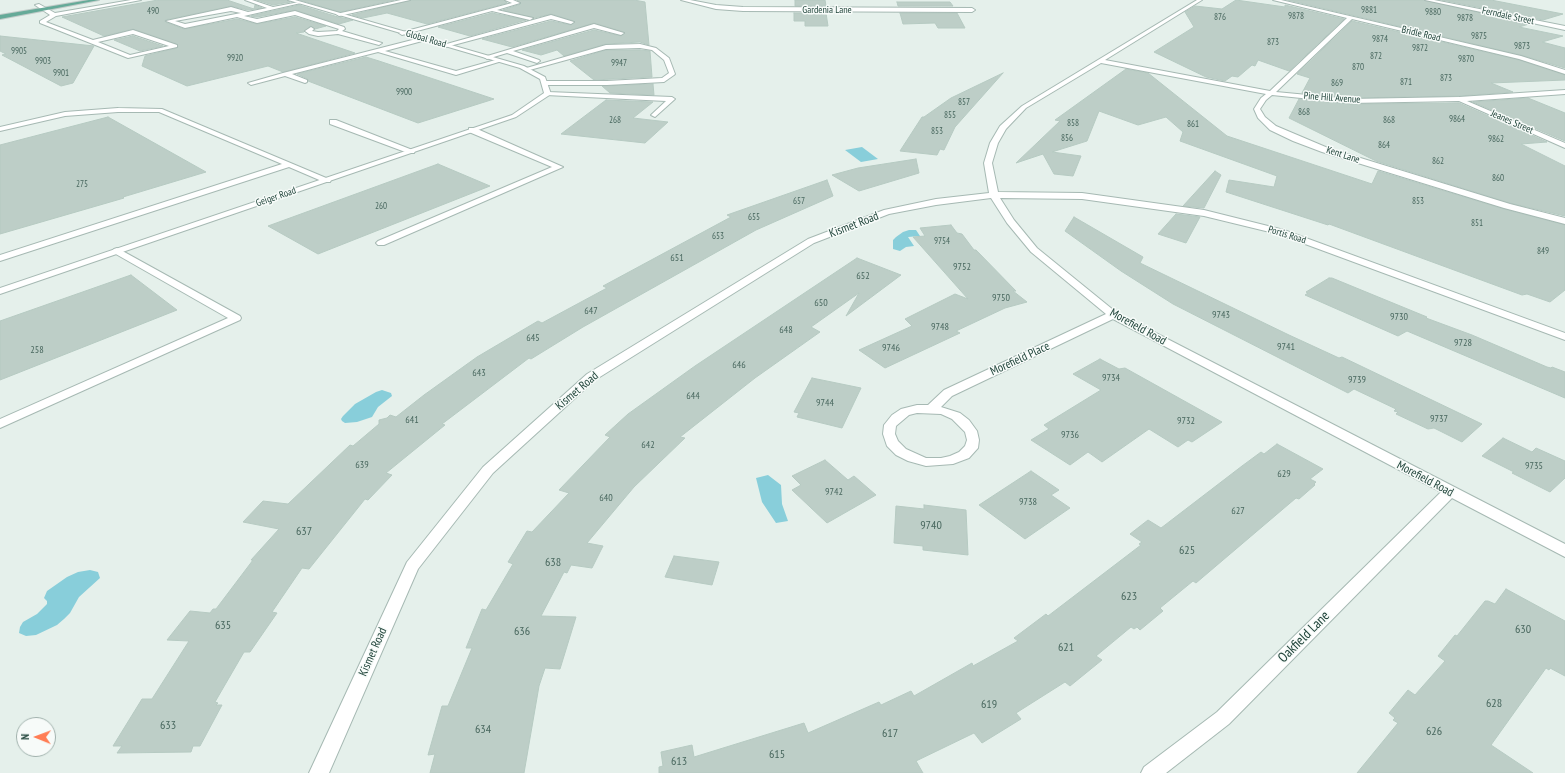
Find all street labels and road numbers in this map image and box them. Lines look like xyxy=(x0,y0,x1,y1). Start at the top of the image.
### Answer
street label: Gardenia Lane xyxy=(802,4,852,16)
street label: Ferndale Street xyxy=(1481,5,1535,27)
street label: Bridle Road xyxy=(1400,24,1442,44)
street label: Global Road xyxy=(404,28,448,50)
street label: Pine Hill Avenue xyxy=(1303,90,1361,106)
street label: Jeanes Street xyxy=(1489,107,1535,137)
street label: Kent Lane xyxy=(1325,144,1361,166)
street label: Geiger Road xyxy=(254,185,298,209)
street label: Kismet Road xyxy=(827,209,881,241)
street label: Portis Road xyxy=(1267,224,1307,246)
street label: Morefield Road xyxy=(1107,306,1169,348)
street label: Morefield Place xyxy=(988,339,1052,379)
street label: Kismet Road xyxy=(553,369,601,413)
street label: Morefield Road xyxy=(1394,458,1456,500)
street label: Oakfield Lane xyxy=(1275,608,1333,666)
street label: Kismet Road xyxy=(356,625,390,679)

